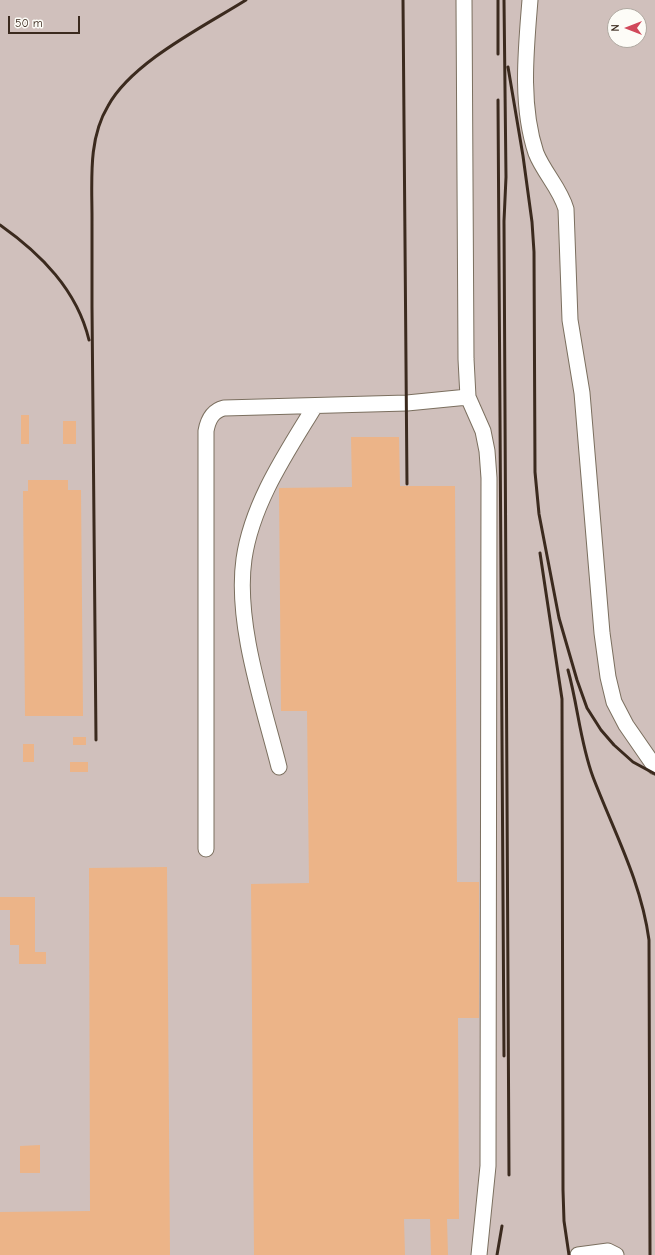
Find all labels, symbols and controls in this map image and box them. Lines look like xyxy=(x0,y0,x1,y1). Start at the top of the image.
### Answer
scale bar xyxy=(10,8,82,34)
north arrow xyxy=(607,8,647,48)
text: 50 m xyxy=(15,16,43,30)
text: N xyxy=(609,24,622,32)

